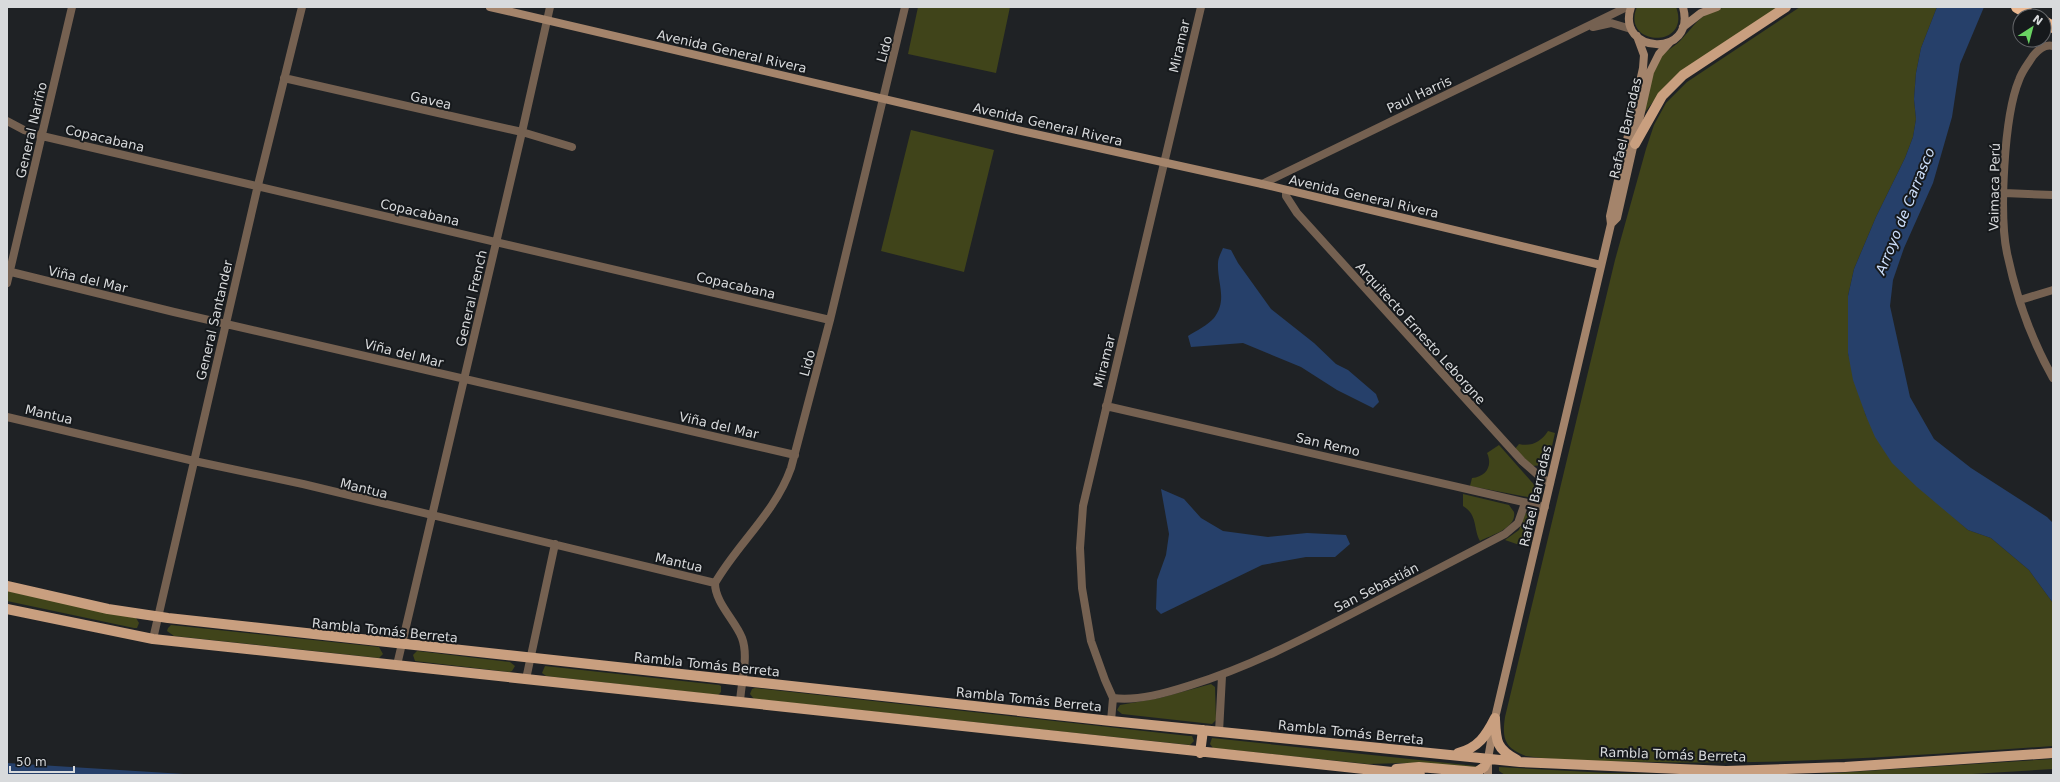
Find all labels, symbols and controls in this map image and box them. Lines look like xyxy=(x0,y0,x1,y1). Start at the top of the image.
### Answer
north arrow xyxy=(2012,8,2052,48)
text: N xyxy=(2030,12,2045,28)
street label: Miramar xyxy=(1166,17,1193,74)
street label: Avenida General Rivera xyxy=(656,27,808,76)
street label: Lido xyxy=(874,34,895,64)
street label: Paul Harris xyxy=(1384,73,1454,116)
street label: Rafael Barradas xyxy=(1607,76,1644,180)
street label: General Nariño xyxy=(13,81,50,180)
street label: Gavea xyxy=(409,88,453,112)
street label: Avenida General Rivera xyxy=(972,100,1124,149)
street label: Copacabana xyxy=(64,122,146,155)
street label: Vaimaca Perú xyxy=(1986,143,2003,231)
water label: Arroyo de Carrasco xyxy=(1872,145,1938,277)
street label: Avenida General Rivera xyxy=(1288,172,1440,221)
street label: Copacabana xyxy=(379,196,461,229)
street label: General French xyxy=(453,248,490,348)
street label: General Santander xyxy=(193,258,236,382)
street label: Arquitecto Ernesto Leborgne xyxy=(1353,259,1488,407)
street label: Viña del Mar xyxy=(47,263,130,296)
street label: Copacabana xyxy=(695,269,777,302)
street label: Miramar xyxy=(1091,332,1118,389)
street label: Viña del Mar xyxy=(363,336,446,371)
street label: Lido xyxy=(797,348,818,378)
street label: Mantua xyxy=(23,402,74,427)
street label: Viña del Mar xyxy=(678,409,761,442)
street label: San Remo xyxy=(1294,430,1362,459)
street label: Rafael Barradas xyxy=(1517,444,1554,548)
street label: Mantua xyxy=(338,475,389,502)
street label: Mantua xyxy=(653,550,704,575)
street label: San Sebastián xyxy=(1332,560,1421,615)
street label: Rambla Tomás Berreta xyxy=(311,615,459,646)
street label: Rambla Tomás Berreta xyxy=(633,649,781,680)
street label: Rambla Tomás Berreta xyxy=(955,684,1103,715)
street label: Rambla Tomás Berreta xyxy=(1277,717,1425,748)
street label: Rambla Tomás Berreta xyxy=(1599,744,1747,765)
scale bar xyxy=(10,748,74,774)
text: 50 m xyxy=(16,755,47,769)

